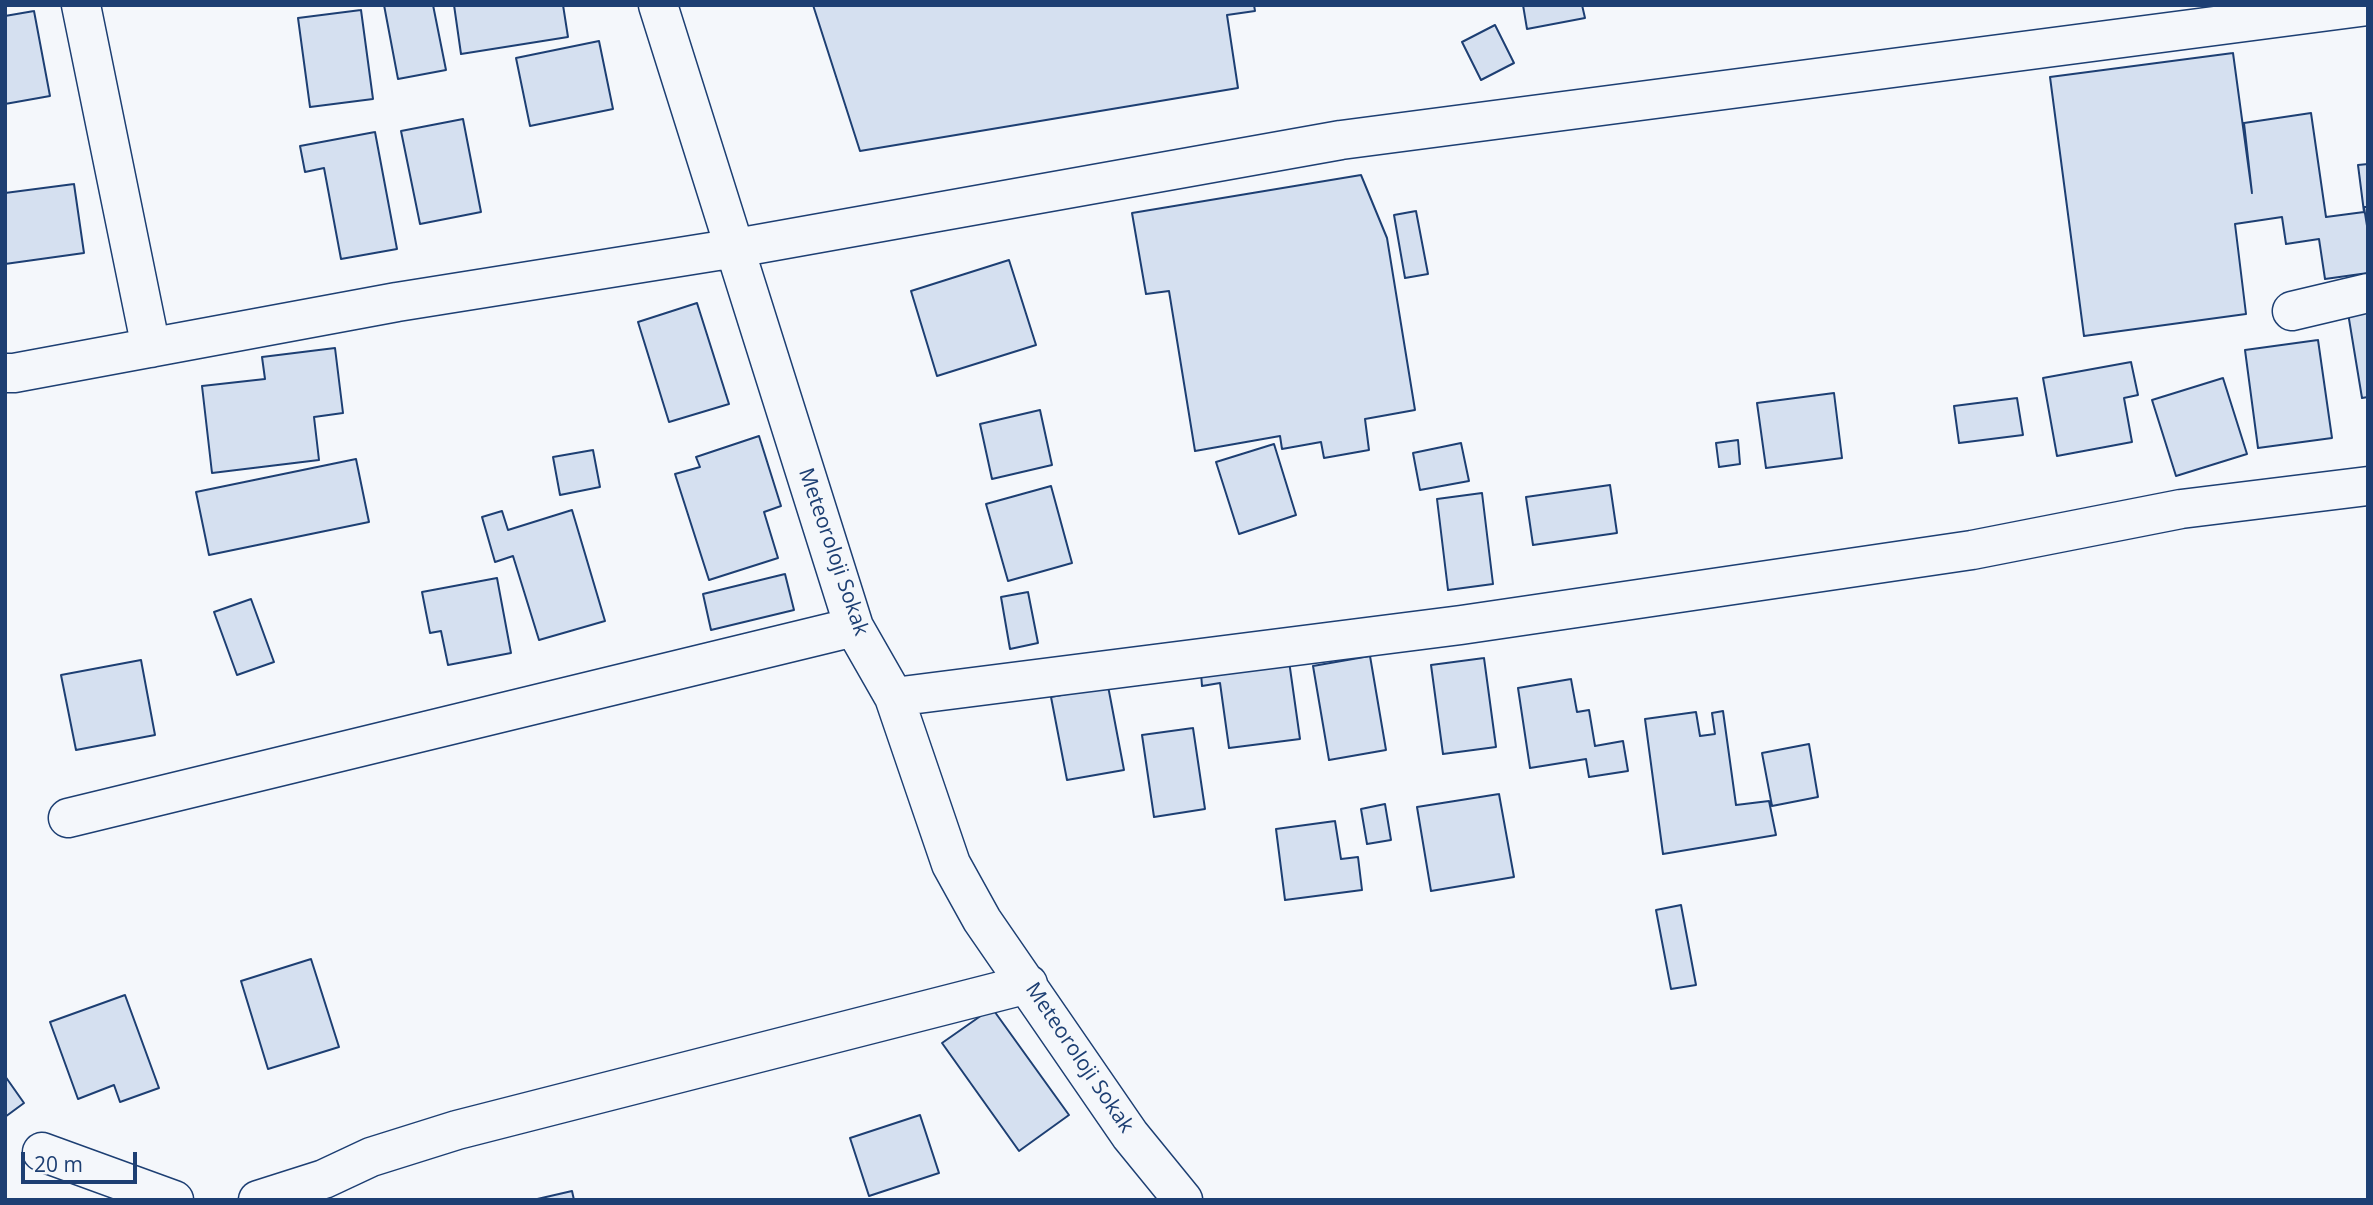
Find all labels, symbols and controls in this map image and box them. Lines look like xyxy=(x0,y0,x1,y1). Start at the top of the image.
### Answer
street label: Meteoroloji Sokak xyxy=(792,465,874,639)
street label: Meteoroloji Sokak xyxy=(1019,978,1139,1138)
scale bar xyxy=(24,1138,140,1182)
text: 20 m xyxy=(34,1150,83,1178)

